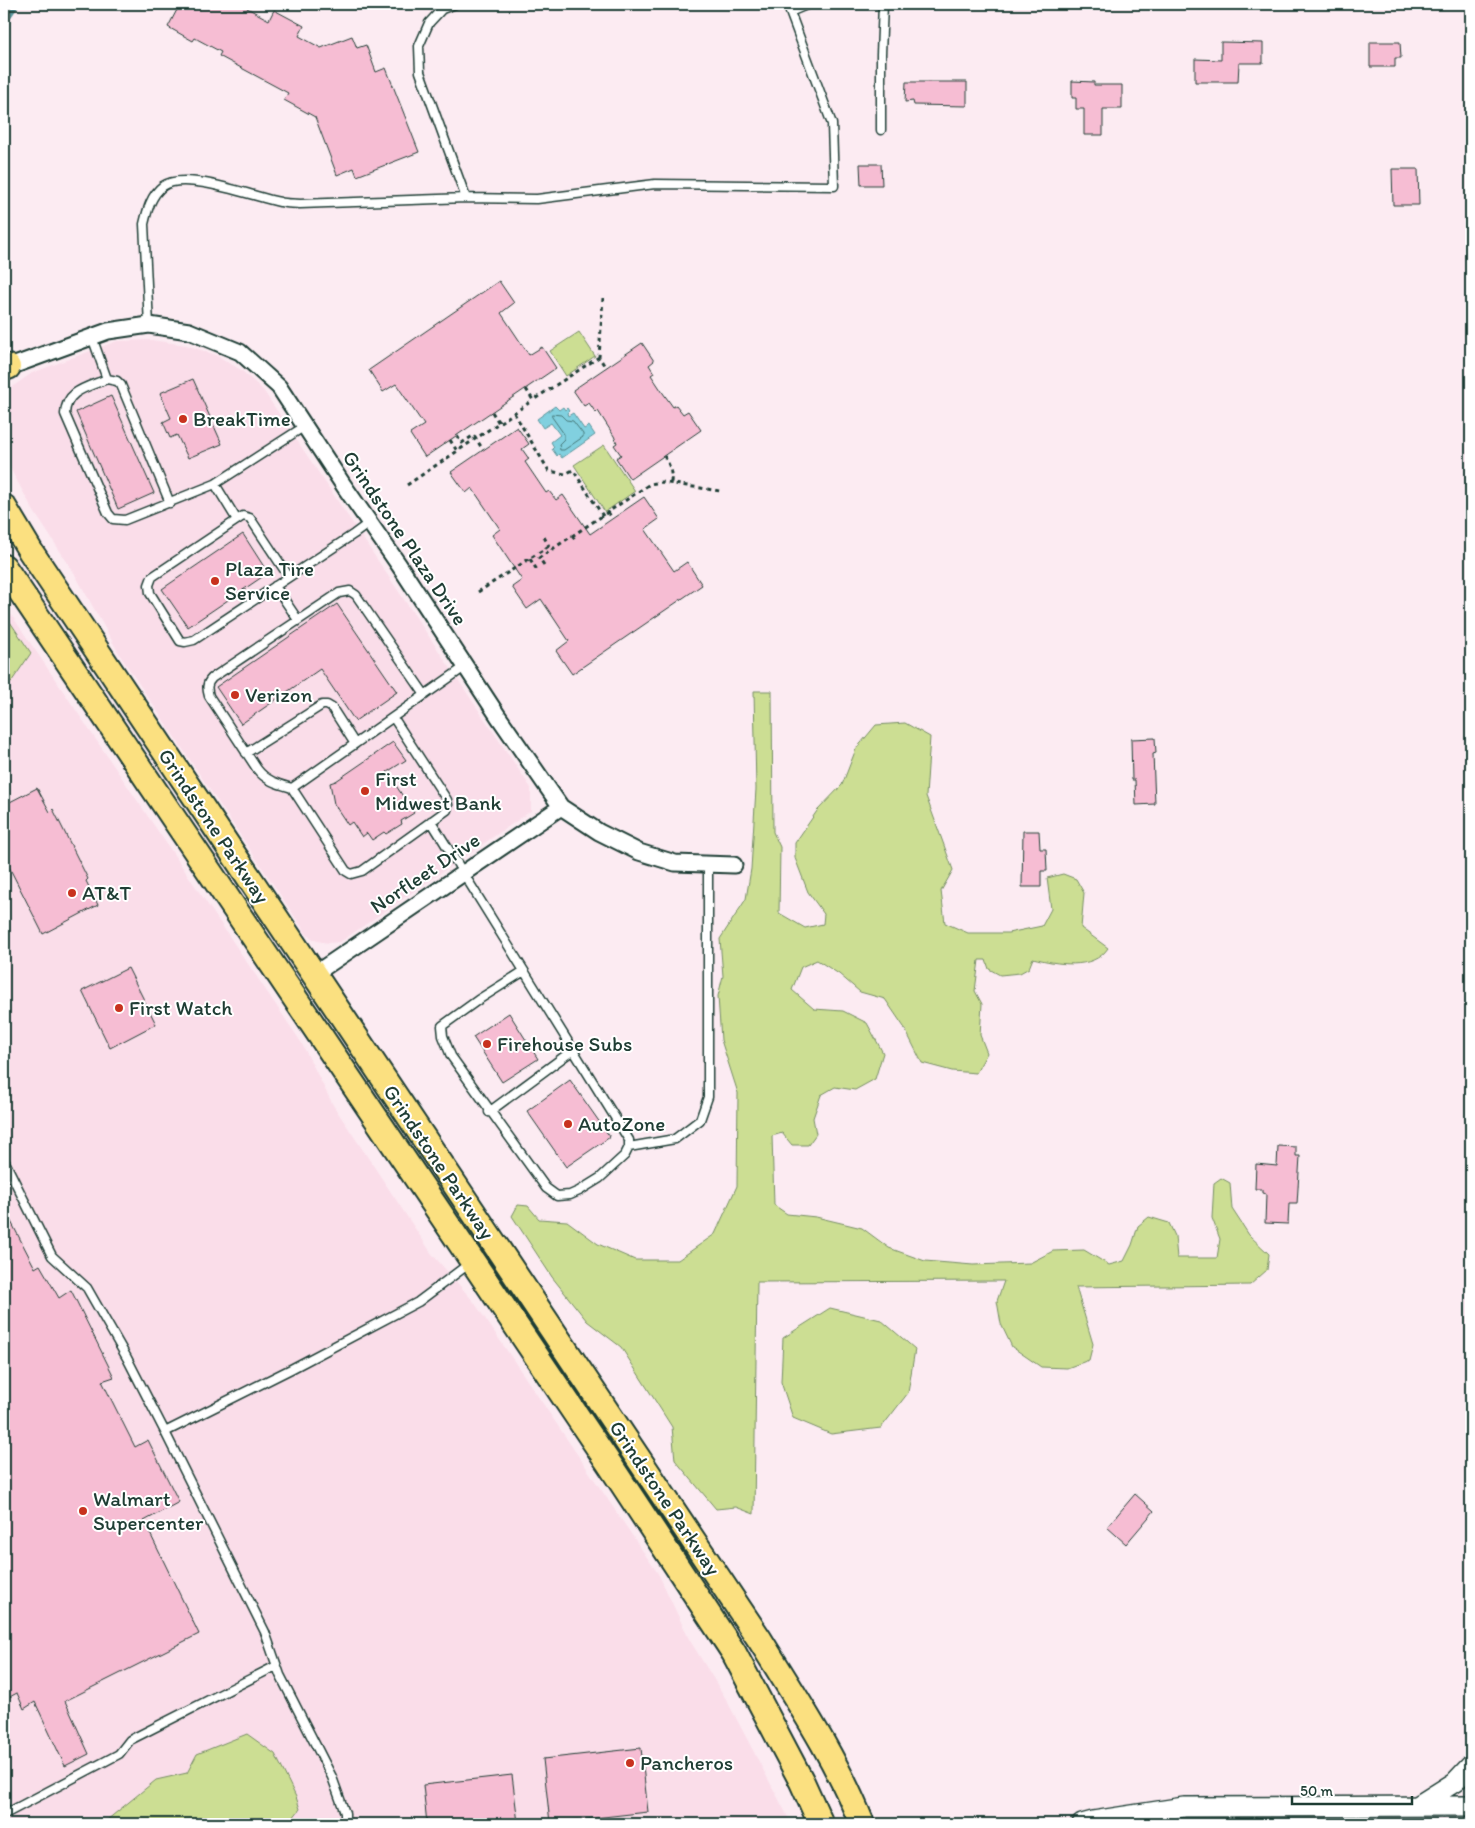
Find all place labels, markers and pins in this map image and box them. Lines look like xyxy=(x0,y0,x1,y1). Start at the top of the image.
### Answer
place label: BreakTime xyxy=(193,406,291,431)
marker: BreakTime xyxy=(177,413,189,425)
place label: Plaza Tire Service xyxy=(225,556,314,605)
marker: Plaza Tire Service xyxy=(209,575,221,587)
place label: Verizon xyxy=(245,682,312,707)
marker: Verizon xyxy=(229,689,241,701)
place label: First Midwest Bank xyxy=(375,766,501,815)
marker: First Midwest Bank xyxy=(359,785,371,797)
place label: AT&T xyxy=(82,880,132,905)
marker: AT&T xyxy=(66,887,78,899)
place label: First Watch xyxy=(129,995,232,1020)
marker: First Watch xyxy=(113,1002,125,1014)
place label: Firehouse Subs xyxy=(497,1031,632,1056)
marker: Firehouse Subs xyxy=(481,1038,493,1050)
place label: AutoZone xyxy=(578,1111,665,1136)
marker: AutoZone xyxy=(562,1118,574,1130)
place label: Walmart Supercenter xyxy=(93,1486,204,1535)
marker: Walmart Supercenter xyxy=(77,1505,89,1517)
place label: Pancheros xyxy=(640,1750,733,1775)
marker: Pancheros xyxy=(624,1757,636,1769)

